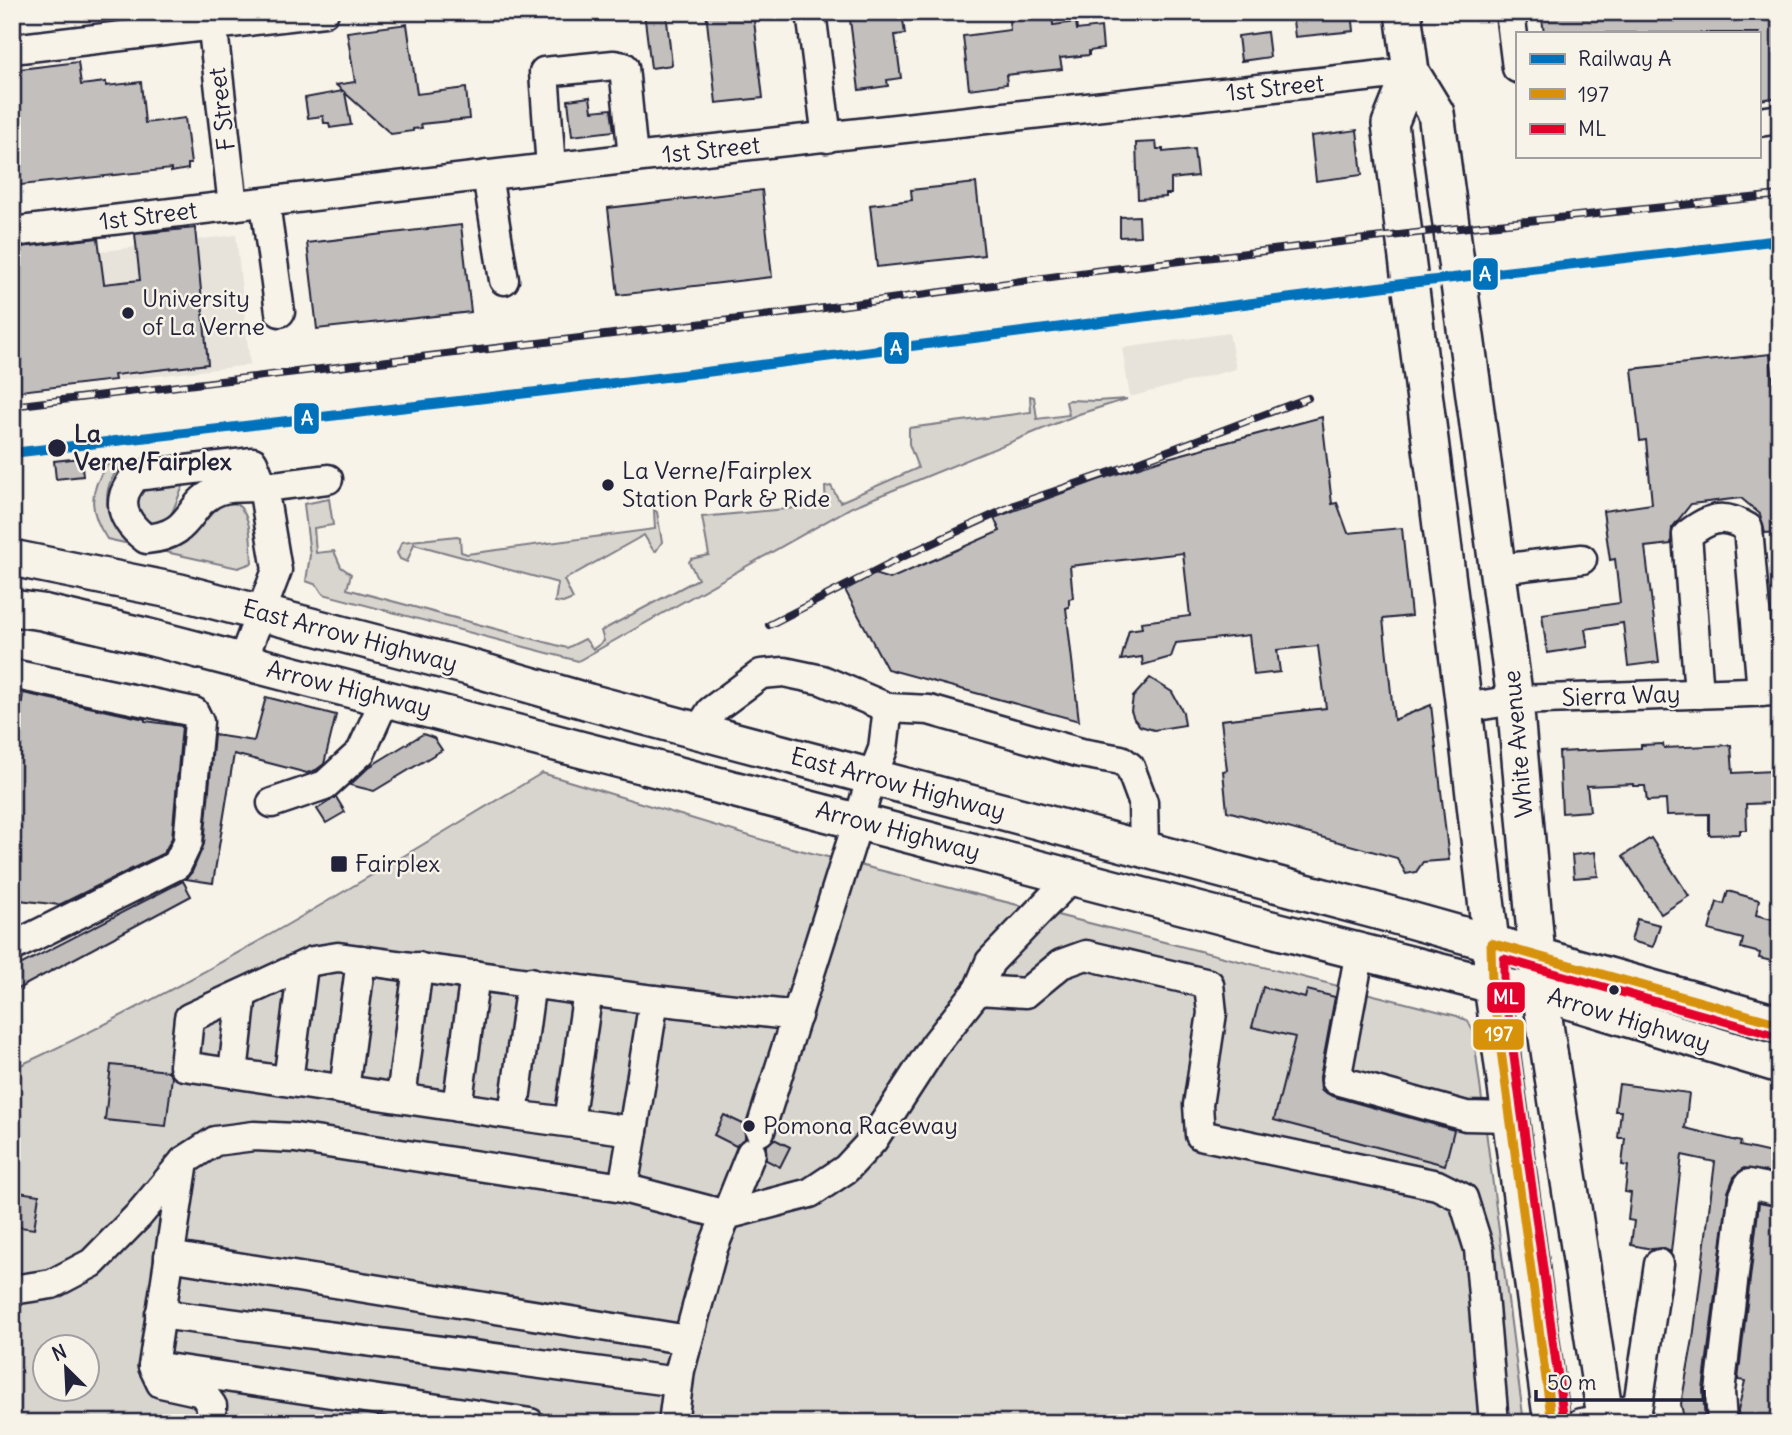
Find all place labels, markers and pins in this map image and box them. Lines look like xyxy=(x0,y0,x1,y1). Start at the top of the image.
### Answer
place label: University of La Verne xyxy=(142,283,265,341)
marker: University of La Verne xyxy=(120,305,136,321)
place label: La Verne/Fairplex xyxy=(74,418,232,476)
marker: La Verne/Fairplex xyxy=(46,437,68,459)
place label: La Verne/Fairplex Station Park & Ride xyxy=(622,455,830,513)
marker: La Verne/Fairplex Station Park & Ride xyxy=(600,477,616,493)
place label: Fairplex xyxy=(355,848,440,878)
marker: Fairplex xyxy=(329,854,349,874)
unlabelled marker xyxy=(1607,983,1621,997)
place label: Pomona Raceway xyxy=(763,1110,958,1140)
marker: Pomona Raceway xyxy=(741,1118,757,1134)

